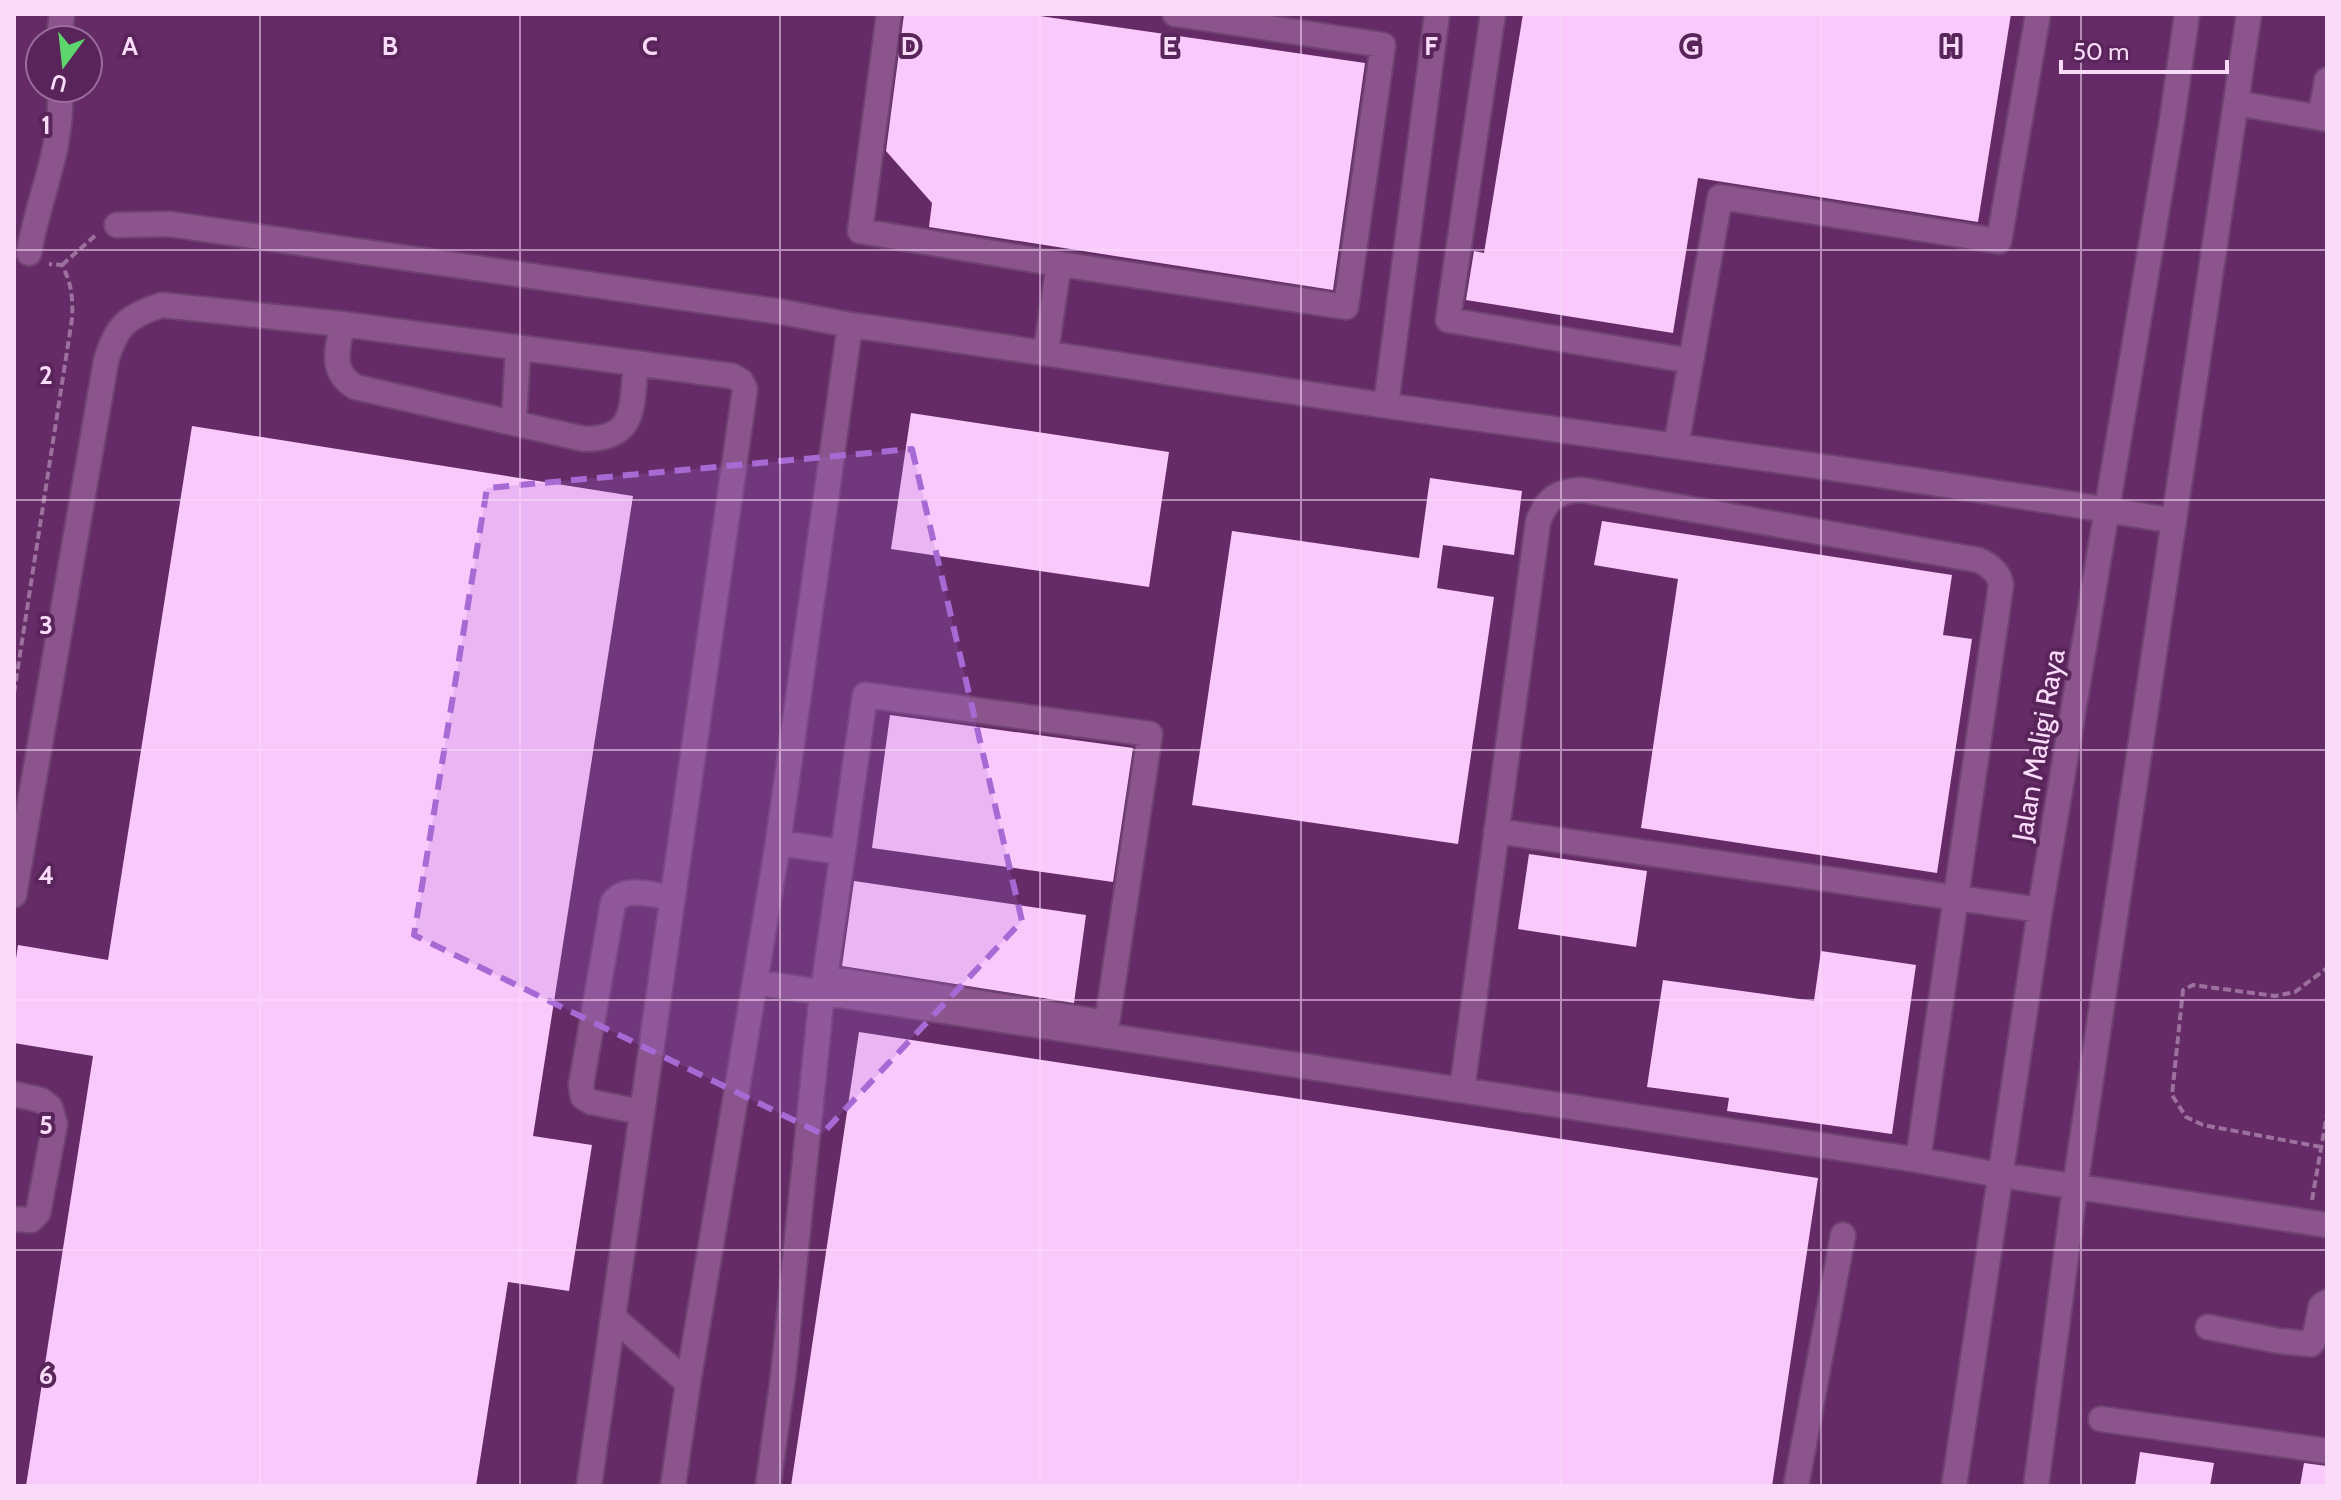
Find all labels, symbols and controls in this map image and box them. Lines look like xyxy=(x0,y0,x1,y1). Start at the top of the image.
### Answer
north arrow xyxy=(24,24,104,104)
scale bar xyxy=(2061,24,2227,74)
text: A xyxy=(122,30,139,62)
text: B xyxy=(382,30,398,62)
text: C xyxy=(642,30,658,62)
text: D xyxy=(901,30,919,62)
text: E xyxy=(1163,30,1177,62)
text: F xyxy=(1424,30,1438,62)
text: G xyxy=(1682,30,1700,62)
text: H xyxy=(1942,30,1960,62)
text: 50 m xyxy=(2073,37,2129,66)
text: U xyxy=(48,68,70,98)
text: 1 xyxy=(41,109,51,141)
text: 2 xyxy=(39,359,53,391)
text: 3 xyxy=(39,609,53,641)
street label: Jalan Maligi Raya xyxy=(2004,646,2072,845)
text: 4 xyxy=(38,859,54,891)
text: 5 xyxy=(39,1109,53,1141)
text: 6 xyxy=(39,1359,53,1391)

